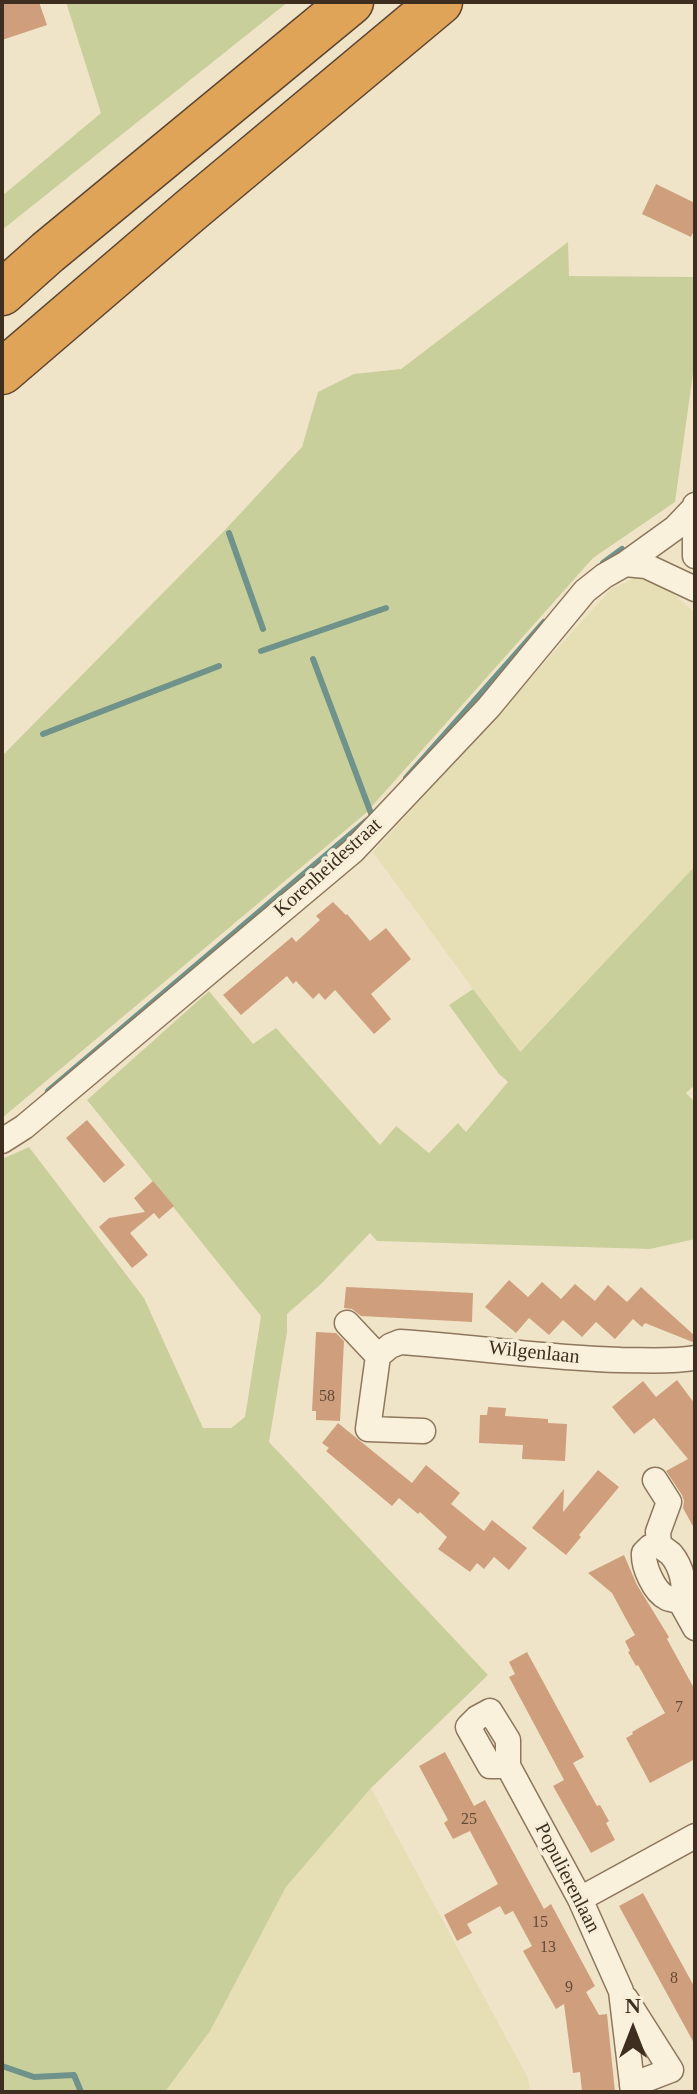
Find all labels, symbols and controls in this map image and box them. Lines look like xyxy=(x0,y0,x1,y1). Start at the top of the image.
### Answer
street label: Korenheidestraat xyxy=(269,813,387,923)
street label: Wilgenlaan xyxy=(487,1336,581,1370)
house number: 58 xyxy=(319,1387,335,1407)
house number: 7 xyxy=(675,1698,683,1718)
house number: 25 xyxy=(461,1810,477,1830)
street label: Populierenlaan xyxy=(529,1819,605,1937)
house number: 15 xyxy=(532,1913,548,1933)
house number: 13 xyxy=(540,1938,556,1958)
house number: 8 xyxy=(670,1969,678,1989)
house number: 9 xyxy=(565,1978,573,1998)
north arrow xyxy=(593,1990,673,2070)
text: N xyxy=(625,1993,641,2018)

